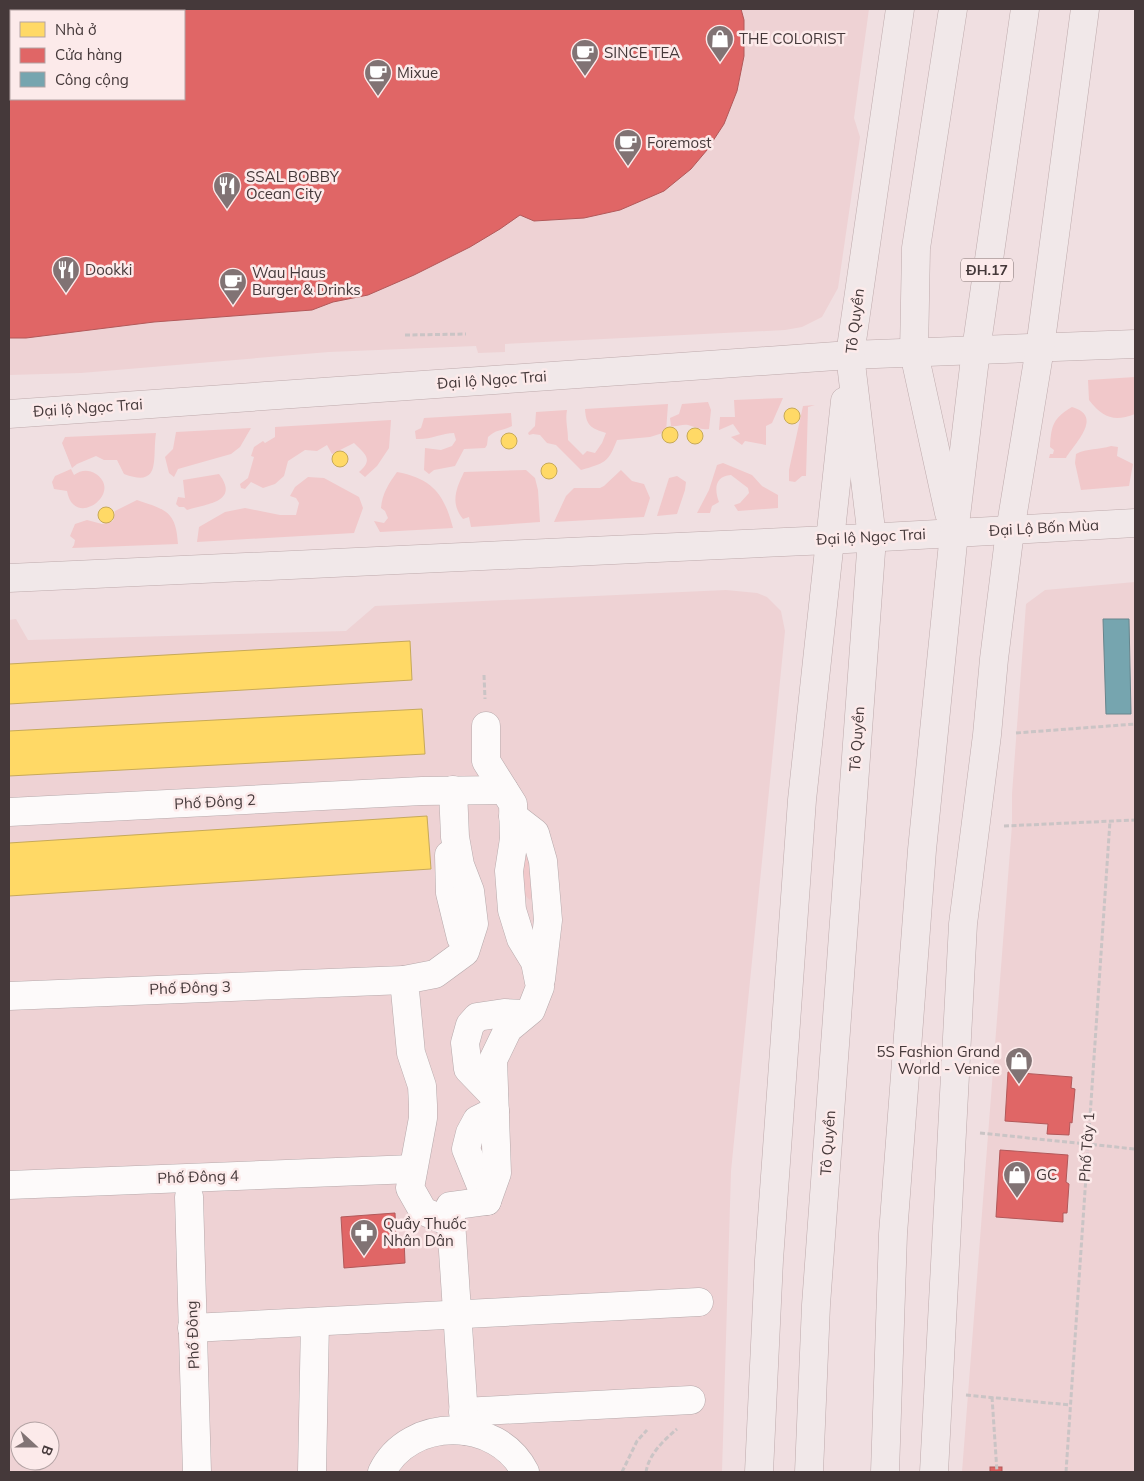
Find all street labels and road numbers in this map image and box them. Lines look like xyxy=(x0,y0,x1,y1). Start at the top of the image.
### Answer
road number: ĐH.17 xyxy=(961,258,1013,282)
street label: Tô Quyền xyxy=(841,287,868,355)
street label: Đại lộ Ngọc Trai xyxy=(437,366,547,393)
street label: Đại lộ Ngọc Trai xyxy=(33,394,143,421)
street label: Đại Lộ Bốn Mùa xyxy=(988,515,1100,540)
street label: Đại lộ Ngọc Trai xyxy=(816,524,926,549)
street label: Tô Quyền xyxy=(845,706,868,772)
street label: Phố Đông 2 xyxy=(174,790,256,813)
street label: Phố Đông 3 xyxy=(149,977,231,998)
street label: Tô Quyền xyxy=(816,1110,839,1176)
street label: Phố Tây 1 xyxy=(1075,1111,1098,1183)
street label: Phố Đông 4 xyxy=(157,1166,239,1187)
street label: Phố Đông xyxy=(182,1300,203,1370)

